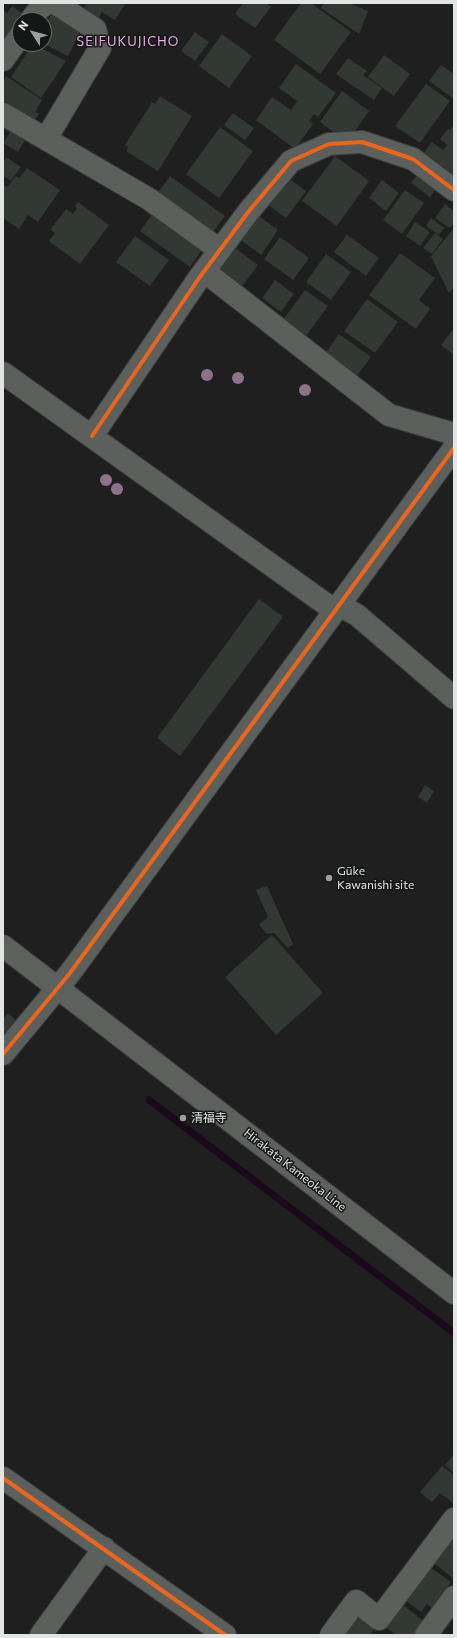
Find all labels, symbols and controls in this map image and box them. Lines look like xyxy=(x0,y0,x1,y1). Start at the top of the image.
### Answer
north arrow xyxy=(12,12,52,52)
text: N xyxy=(15,18,30,32)
district label: SEIFUKUJICHO xyxy=(77,34,179,50)
place label: Gūke Kawanishi site xyxy=(337,864,414,892)
marker: Gūke Kawanishi site xyxy=(324,873,334,883)
place label: 清福寺 xyxy=(191,1111,227,1125)
marker: 清福寺 xyxy=(178,1113,188,1123)
street label: Hirakata Kameoka Line xyxy=(241,1126,349,1214)

